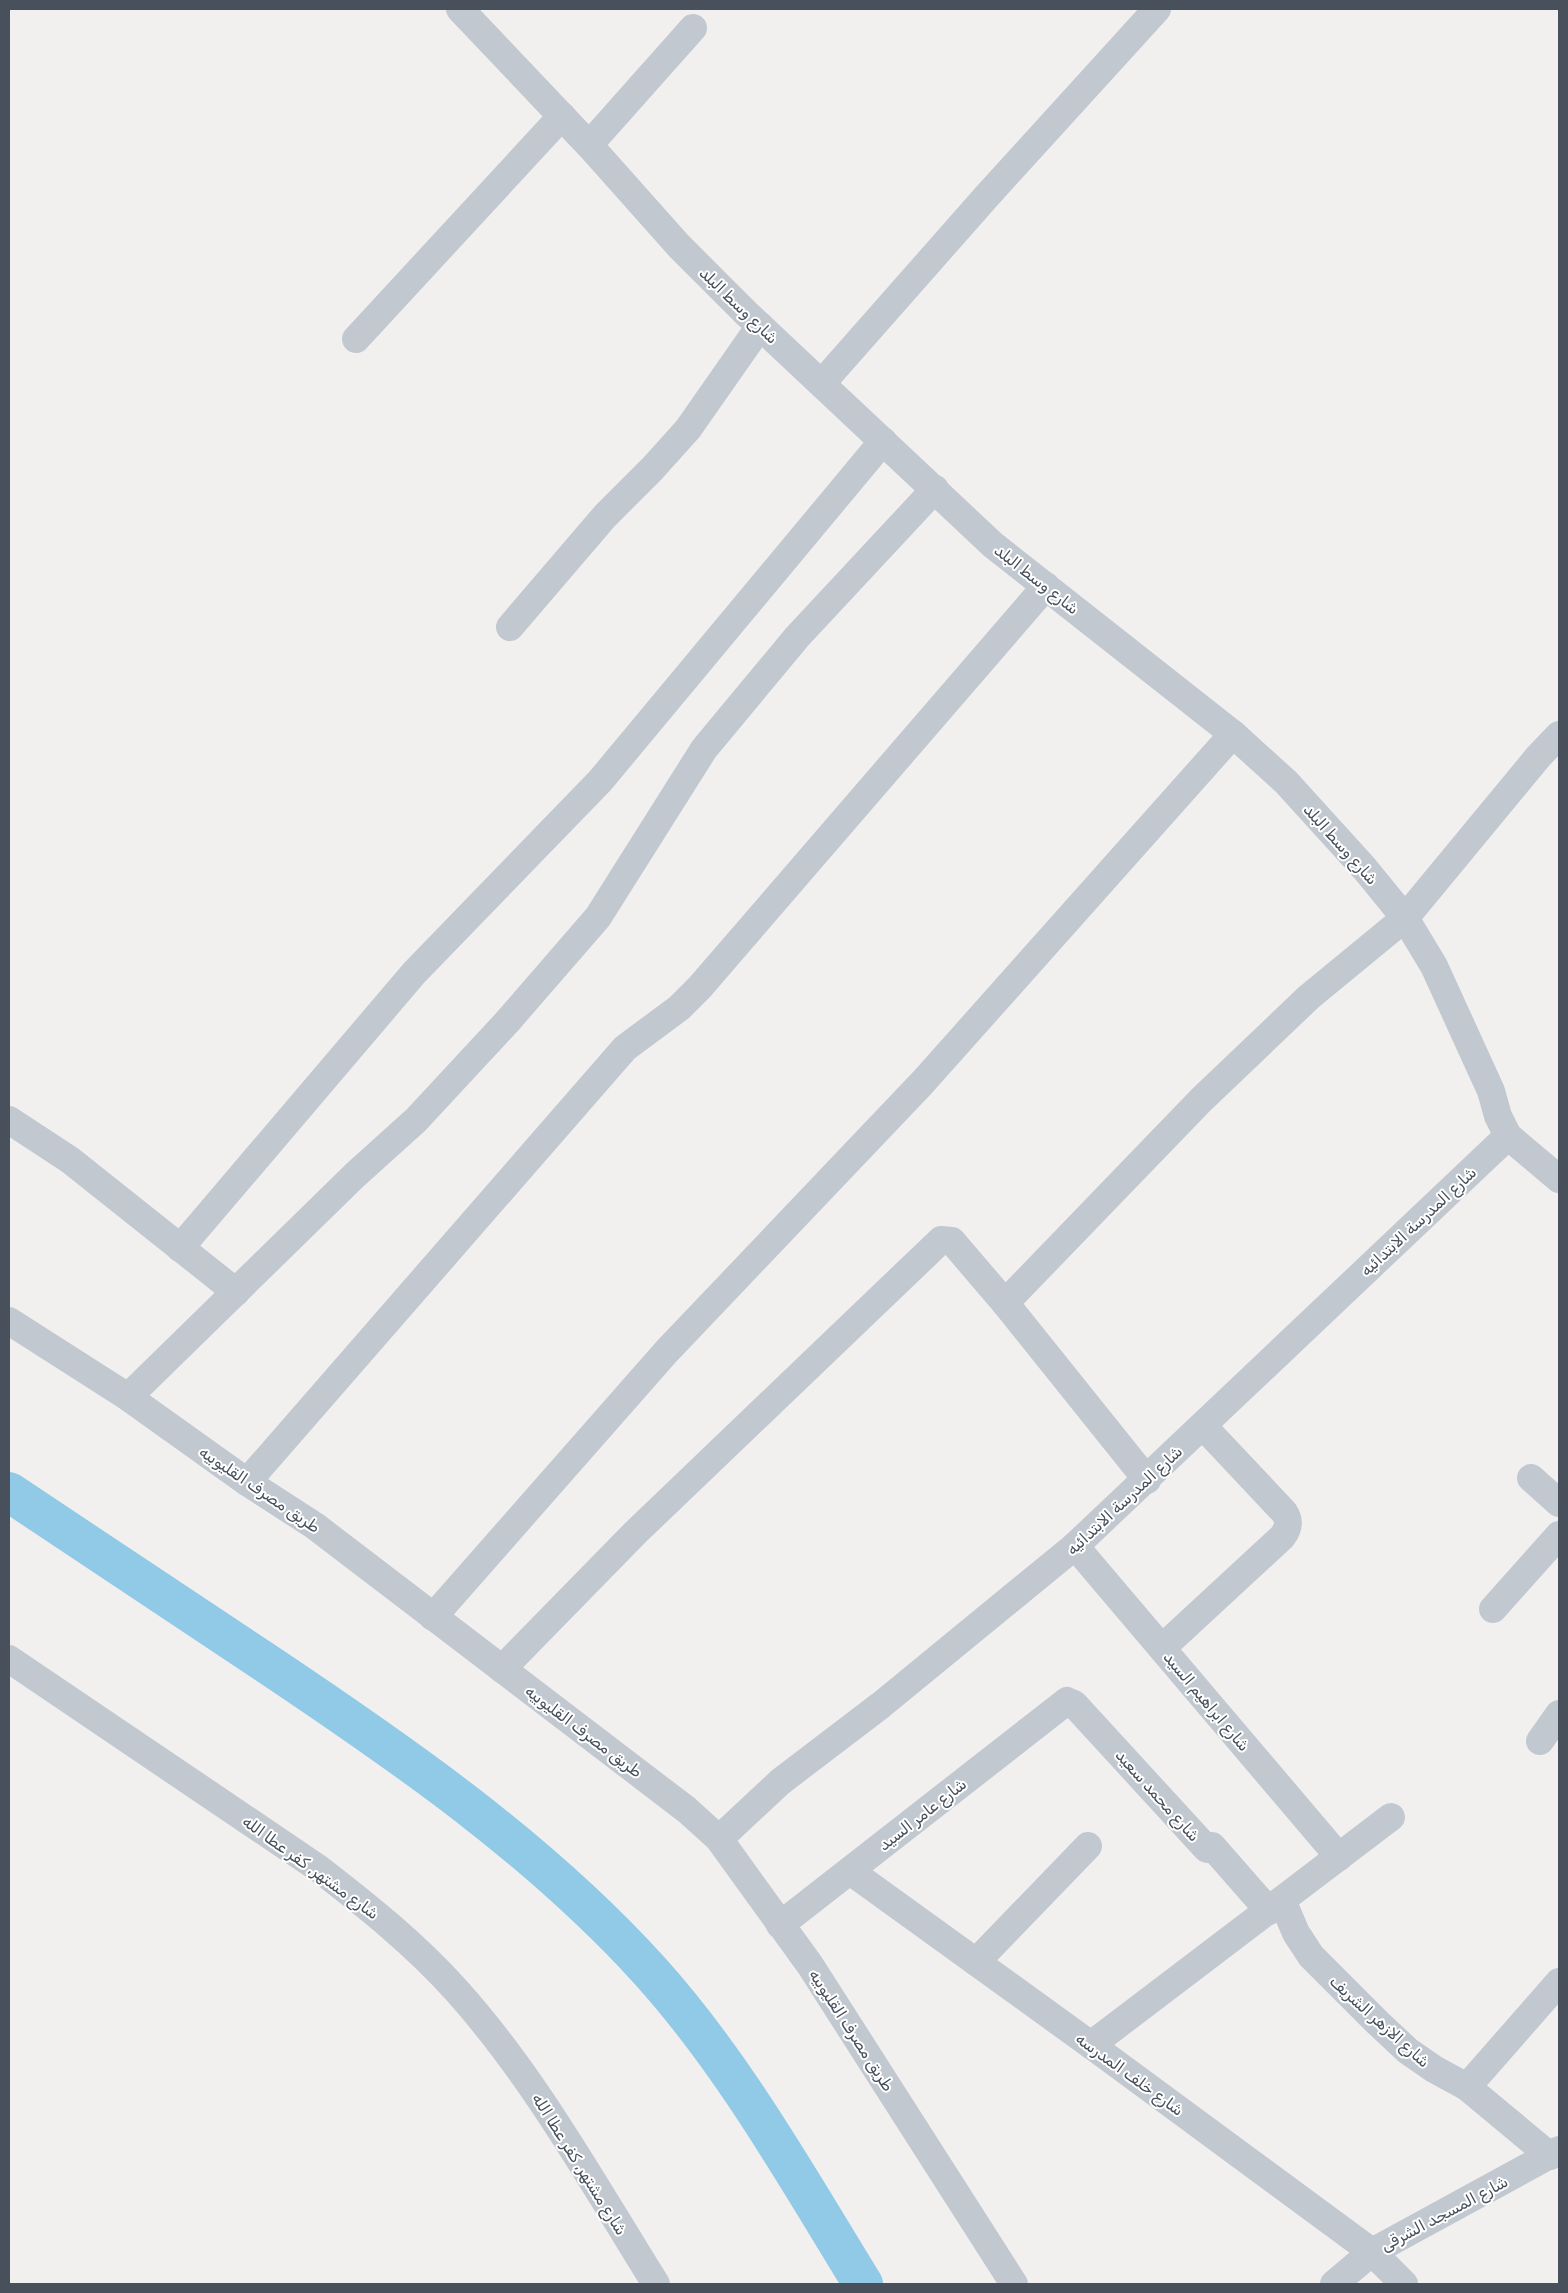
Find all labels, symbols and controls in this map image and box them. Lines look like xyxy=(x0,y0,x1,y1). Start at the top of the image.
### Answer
street label: شارع وسط البلد xyxy=(694,263,782,349)
street label: شارع وسط البلد xyxy=(989,540,1083,620)
street label: شارع وسط البلد xyxy=(1298,800,1382,890)
street label: شارع المدرسة الابتدائيه xyxy=(1356,1163,1482,1281)
street label: طريق مصرف القليوبيه xyxy=(195,1442,324,1538)
street label: شارع المدرسة الابتدائيه xyxy=(1062,1442,1188,1560)
street label: شارع ابراهيم السيد xyxy=(1158,1648,1254,1756)
street label: طريق مصرف القليوبيه xyxy=(521,1681,646,1782)
street label: شارع محمد سعيد xyxy=(1110,1746,1204,1846)
street label: شارع عامر السيد xyxy=(875,1774,971,1856)
street label: شارع مشتهر, كفر عطا الله xyxy=(238,1812,382,1925)
street label: طريق مصرف القليوبيه xyxy=(804,1966,898,2095)
street label: شارع الازهر الشريف xyxy=(1324,1971,1434,2073)
street label: شارع خلف المدرسه xyxy=(1071,2029,1187,2121)
street label: شارع مشتهر, كفر عطا الله xyxy=(526,2090,631,2240)
street label: شارع المسجد الشرقى xyxy=(1377,2172,1512,2257)

